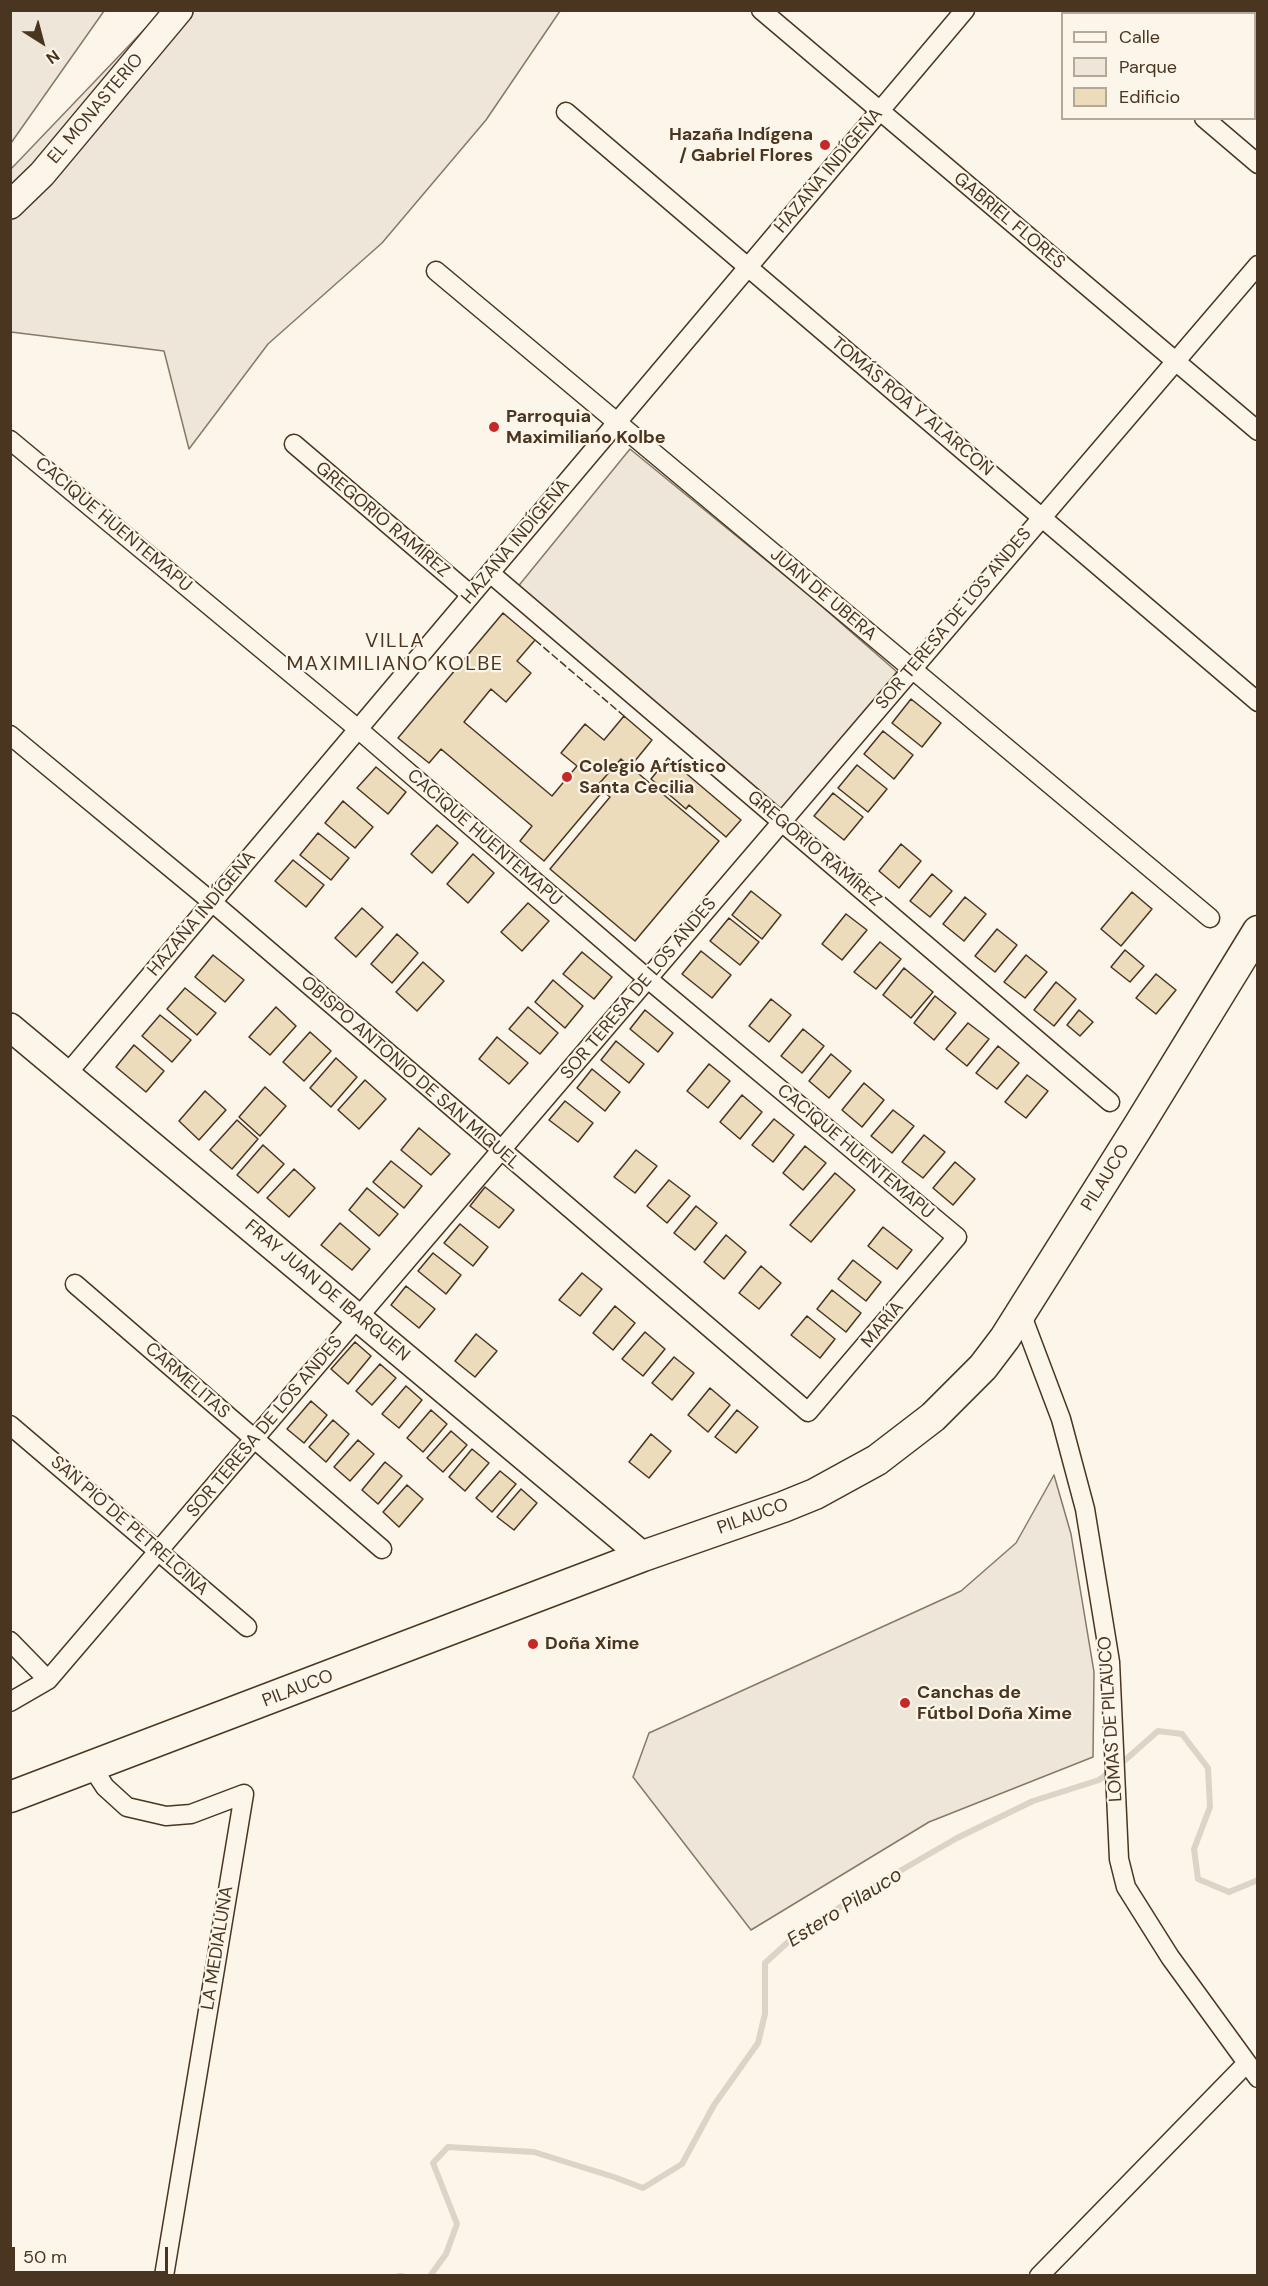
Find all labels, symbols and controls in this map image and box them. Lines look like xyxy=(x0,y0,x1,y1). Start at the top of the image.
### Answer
north arrow xyxy=(12,12,72,72)
legend xyxy=(1061,12,1256,120)
text: Calle xyxy=(1119,25,1160,49)
street label: EL MONASTERIO xyxy=(44,50,148,168)
text: Parque xyxy=(1119,55,1177,79)
text: Edificio xyxy=(1119,85,1180,109)
street label: HAZAÑA INDÍGENA xyxy=(770,104,888,238)
place label: Hazaña Indígena / Gabriel Flores xyxy=(669,124,813,166)
marker: Hazaña Indígena / Gabriel Flores xyxy=(818,138,832,152)
street label: GABRIEL FLORES xyxy=(949,168,1069,274)
street label: TOMÁS ROA Y ALARCON xyxy=(827,333,997,481)
place label: Parroquia Maximiliano Kolbe xyxy=(506,406,666,448)
marker: Parroquia Maximiliano Kolbe xyxy=(487,420,501,434)
street label: CACIQUE HUENTEMAPU xyxy=(30,453,196,597)
street label: GREGORIO RAMÍREZ xyxy=(311,458,453,582)
street label: HAZAÑA INDÍGENA xyxy=(457,475,575,609)
street label: SOR TERESA DE LOS ANDES xyxy=(872,524,1036,714)
street label: JUAN DE UBERA xyxy=(765,544,881,646)
district label: VILLA MAXIMILIANO KOLBE xyxy=(286,630,504,677)
place label: Colegio Artístico Santa Cecilia xyxy=(579,756,726,798)
street label: CACIQUE HUENTEMAPU xyxy=(402,765,566,911)
marker: Colegio Artístico Santa Cecilia xyxy=(560,770,574,784)
street label: GREGORIO RAMÍREZ xyxy=(743,787,885,911)
street label: HAZAÑA INDÍGENA xyxy=(143,847,261,981)
street label: SOR TERESA DE LOS ANDES xyxy=(557,894,721,1084)
street label: OBISPO ANTONIO DE SAN MIGUEL xyxy=(296,972,524,1174)
street label: CACIQUE HUENTEMAPU xyxy=(772,1080,938,1224)
street label: PILAUCO xyxy=(1077,1141,1135,1215)
street label: FRAY JUAN DE IBARGUEN xyxy=(240,1216,414,1366)
street label: MARÍA xyxy=(857,1297,909,1353)
street label: SOR TERESA DE LOS ANDES xyxy=(183,1332,347,1522)
street label: CARMELITAS xyxy=(140,1338,234,1424)
street label: SAN PIO DE PETRELCINA xyxy=(46,1452,212,1600)
street label: PILAUCO xyxy=(714,1494,792,1540)
place label: Doña Xime xyxy=(545,1633,639,1655)
street label: LOMAS DE PILAUCO xyxy=(1094,1635,1128,1803)
marker: Doña Xime xyxy=(526,1637,540,1651)
street label: PILAUCO xyxy=(260,1666,336,1712)
place label: Canchas de Fútbol Doña Xime xyxy=(917,1682,1072,1724)
marker: Canchas de Fútbol Doña Xime xyxy=(898,1696,912,1710)
water label: Estero Pilauco xyxy=(783,1863,907,1953)
street label: LA MEDIALUNA xyxy=(198,1884,238,2012)
scale bar xyxy=(15,2235,171,2273)
text: 50 m xyxy=(23,2245,67,2269)

